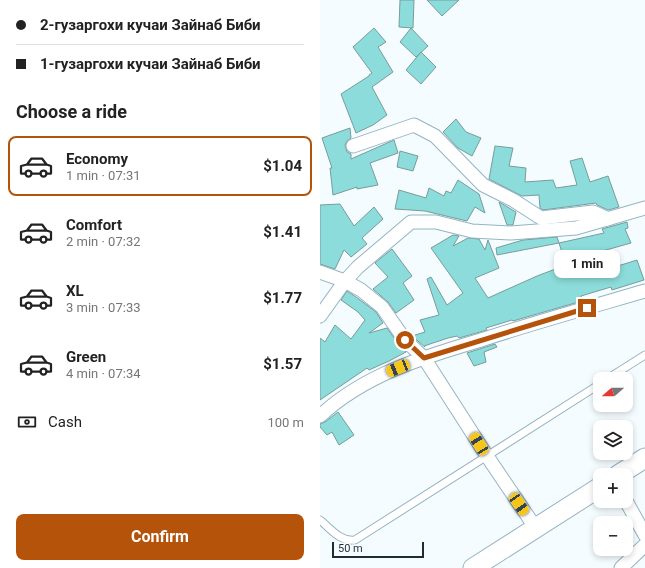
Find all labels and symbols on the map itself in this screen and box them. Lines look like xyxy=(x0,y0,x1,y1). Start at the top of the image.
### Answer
callout: 1 min xyxy=(554,250,620,278)
route end xyxy=(578,299,596,317)
route start xyxy=(396,331,414,349)
car xyxy=(385,358,411,378)
north arrow xyxy=(593,372,633,412)
car xyxy=(468,431,490,457)
car xyxy=(507,491,531,517)
scale bar xyxy=(332,540,424,559)

